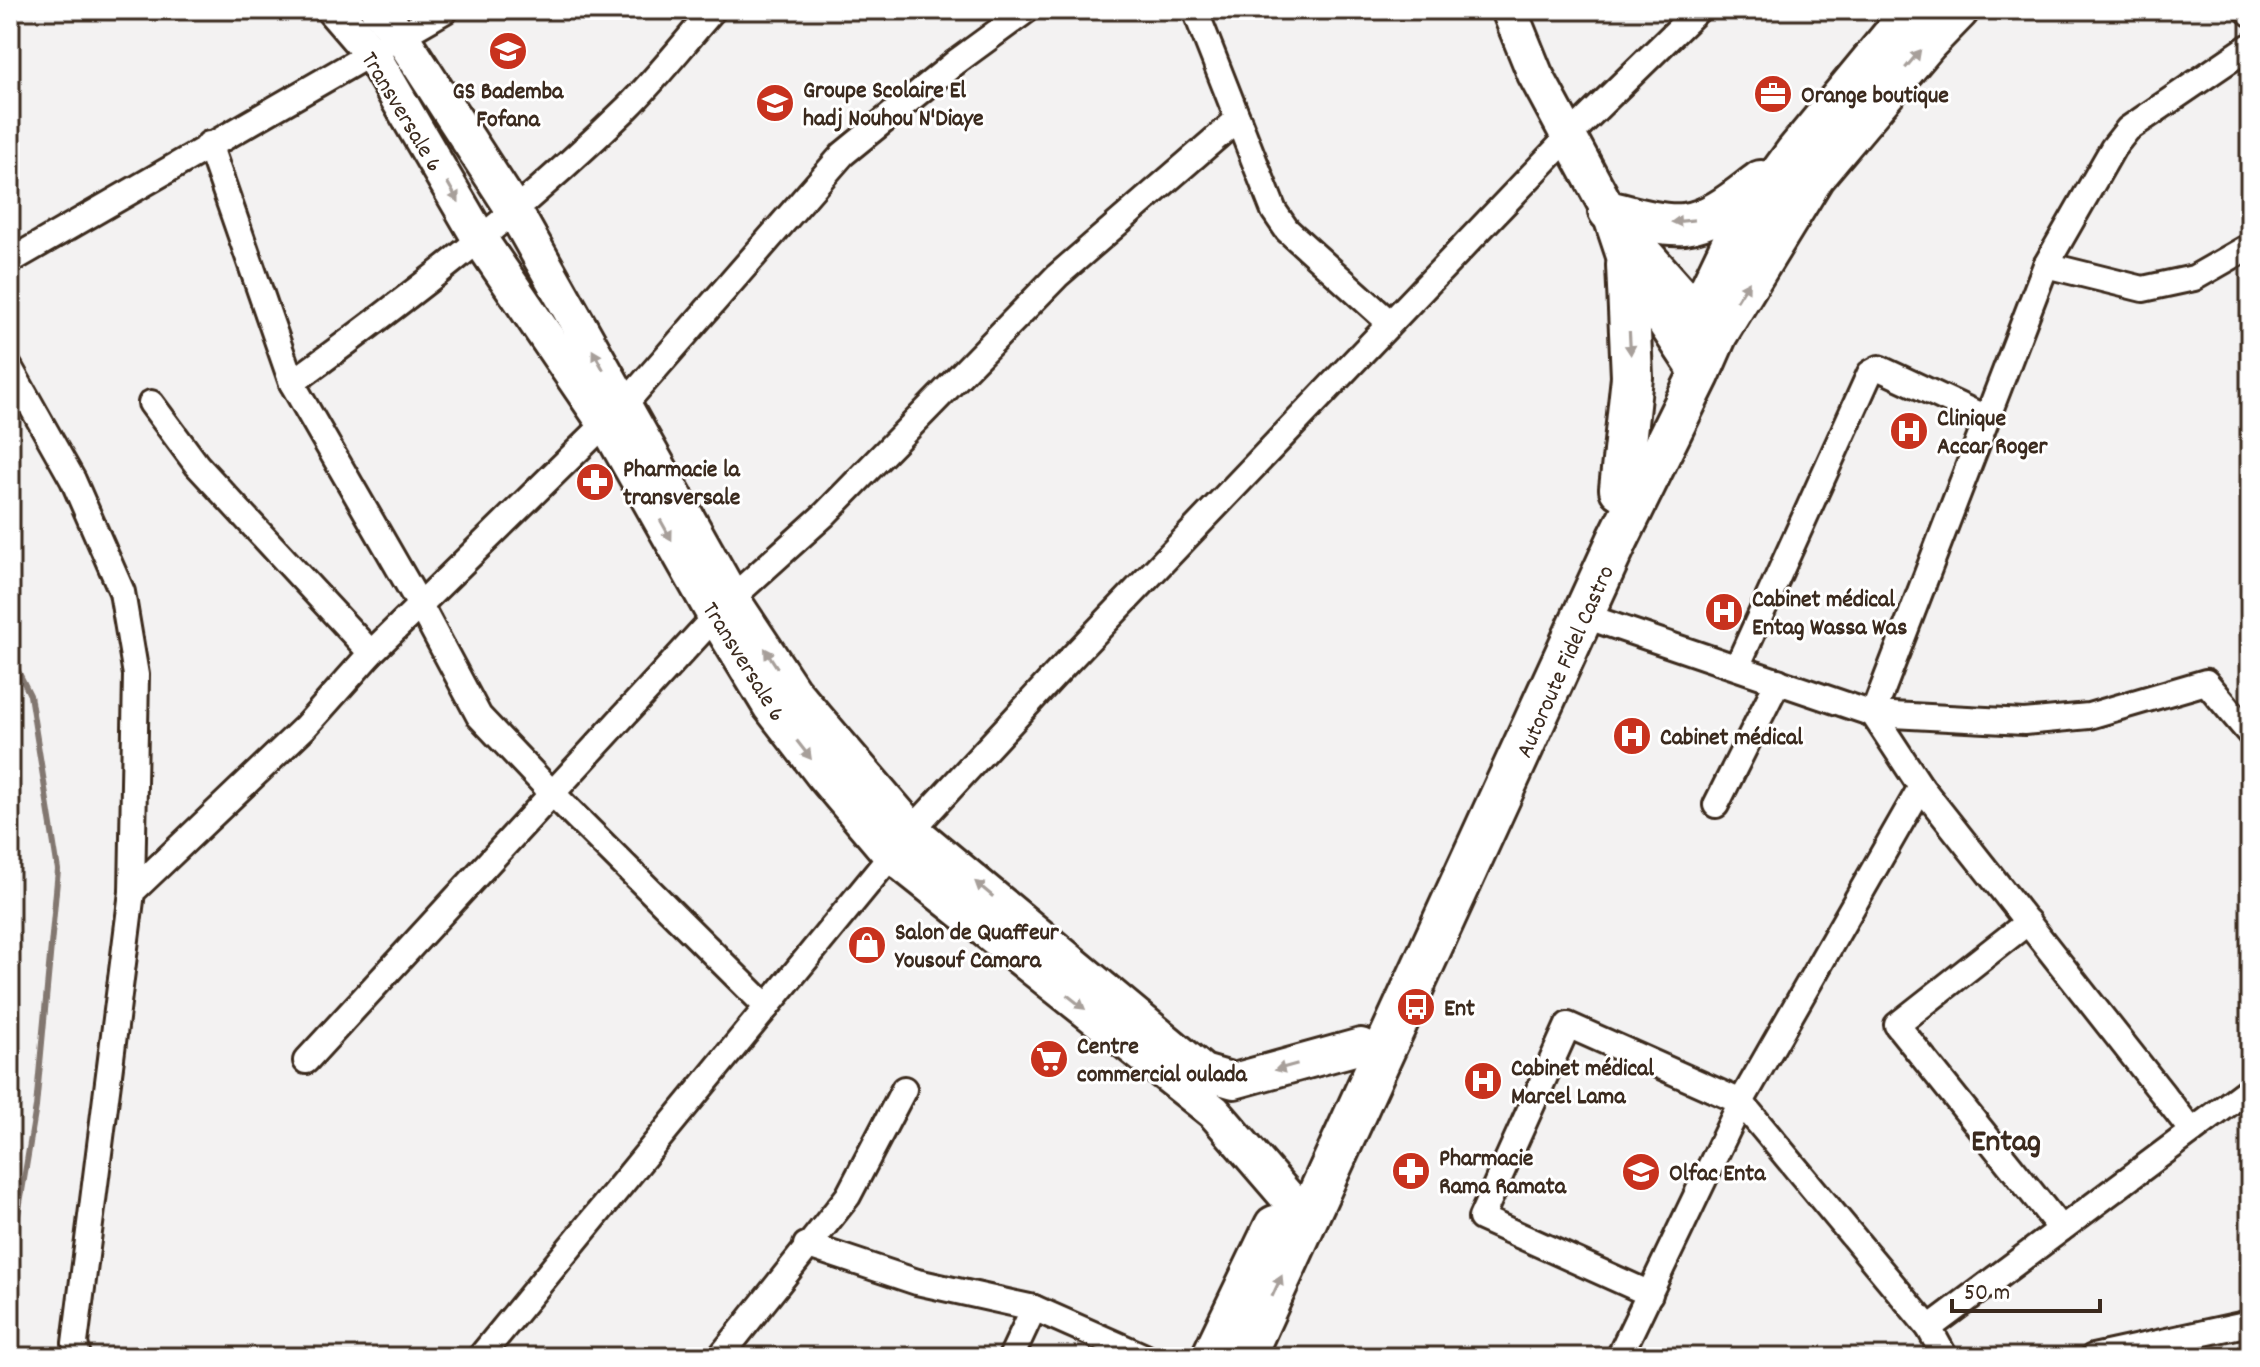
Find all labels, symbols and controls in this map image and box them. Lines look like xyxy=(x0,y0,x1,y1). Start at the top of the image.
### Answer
school or university icon: GS Bademba Fofana xyxy=(487,30,529,72)
street label: Transversale 6 xyxy=(351,46,450,179)
one-way arrow xyxy=(1904,49,1921,69)
office icon: Orange boutique xyxy=(1752,73,1794,115)
place label: Groupe Scolaire El hadj Nouhou N'Diaye xyxy=(803,75,984,137)
place label: GS Bademba Fofana xyxy=(453,76,564,138)
place label: Orange boutique xyxy=(1801,80,1949,114)
school or university icon: Groupe Scolaire El hadj Nouhou N'Diaye xyxy=(754,82,796,124)
one-way arrow xyxy=(446,181,460,203)
one-way arrow xyxy=(1670,215,1695,228)
one-way arrow xyxy=(1736,280,1751,301)
one-way arrow xyxy=(1624,331,1637,356)
one-way arrow xyxy=(592,349,605,372)
place label: Clinique Accar Roger xyxy=(1937,403,2048,465)
hospital icon: Clinique Accar Roger xyxy=(1888,410,1930,452)
place label: Pharmacie la transversale xyxy=(623,454,741,516)
pharmacy icon: Pharmacie la transversale xyxy=(574,461,616,503)
one-way arrow xyxy=(659,519,673,541)
street label: Autoroute Fidel Castro xyxy=(1509,560,1624,764)
place label: Cabinet médical Entag Wassa Was xyxy=(1752,584,1907,646)
hospital icon: Cabinet médical Entag Wassa Was xyxy=(1703,591,1745,633)
street label: Transversale 6 xyxy=(692,596,793,729)
one-way arrow xyxy=(764,647,778,669)
hospital icon: Cabinet médical xyxy=(1611,715,1653,757)
place label: Cabinet médical xyxy=(1660,722,1803,756)
one-way arrow xyxy=(796,740,812,760)
one-way arrow xyxy=(974,881,994,898)
place label: Salon de Quaffeur Yousouf Camara xyxy=(894,917,1060,979)
shop icon: Salon de Quaffeur Yousouf Camara xyxy=(846,924,888,966)
bus stop icon: Ent xyxy=(1395,986,1437,1028)
one-way arrow xyxy=(1066,993,1086,1009)
place label: Ent xyxy=(1444,993,1475,1027)
place label: Centre commercial oulada xyxy=(1077,1031,1248,1093)
supermarket icon: Centre commercial oulada xyxy=(1028,1038,1070,1080)
place label: Cabinet médical Marcel Lama xyxy=(1511,1053,1654,1115)
hospital icon: Cabinet médical Marcel Lama xyxy=(1462,1060,1504,1102)
one-way arrow xyxy=(1274,1061,1299,1073)
district label: Entag xyxy=(1971,1121,2041,1167)
place label: Pharmacie Rama Ramata xyxy=(1439,1143,1567,1205)
pharmacy icon: Pharmacie Rama Ramata xyxy=(1390,1150,1432,1192)
school or university icon: Olfac Enta xyxy=(1620,1151,1662,1193)
place label: Olfac Enta xyxy=(1669,1158,1766,1192)
scale bar xyxy=(1952,1263,2100,1313)
one-way arrow xyxy=(1270,1275,1284,1298)
text: 50 m xyxy=(1964,1277,2010,1311)

